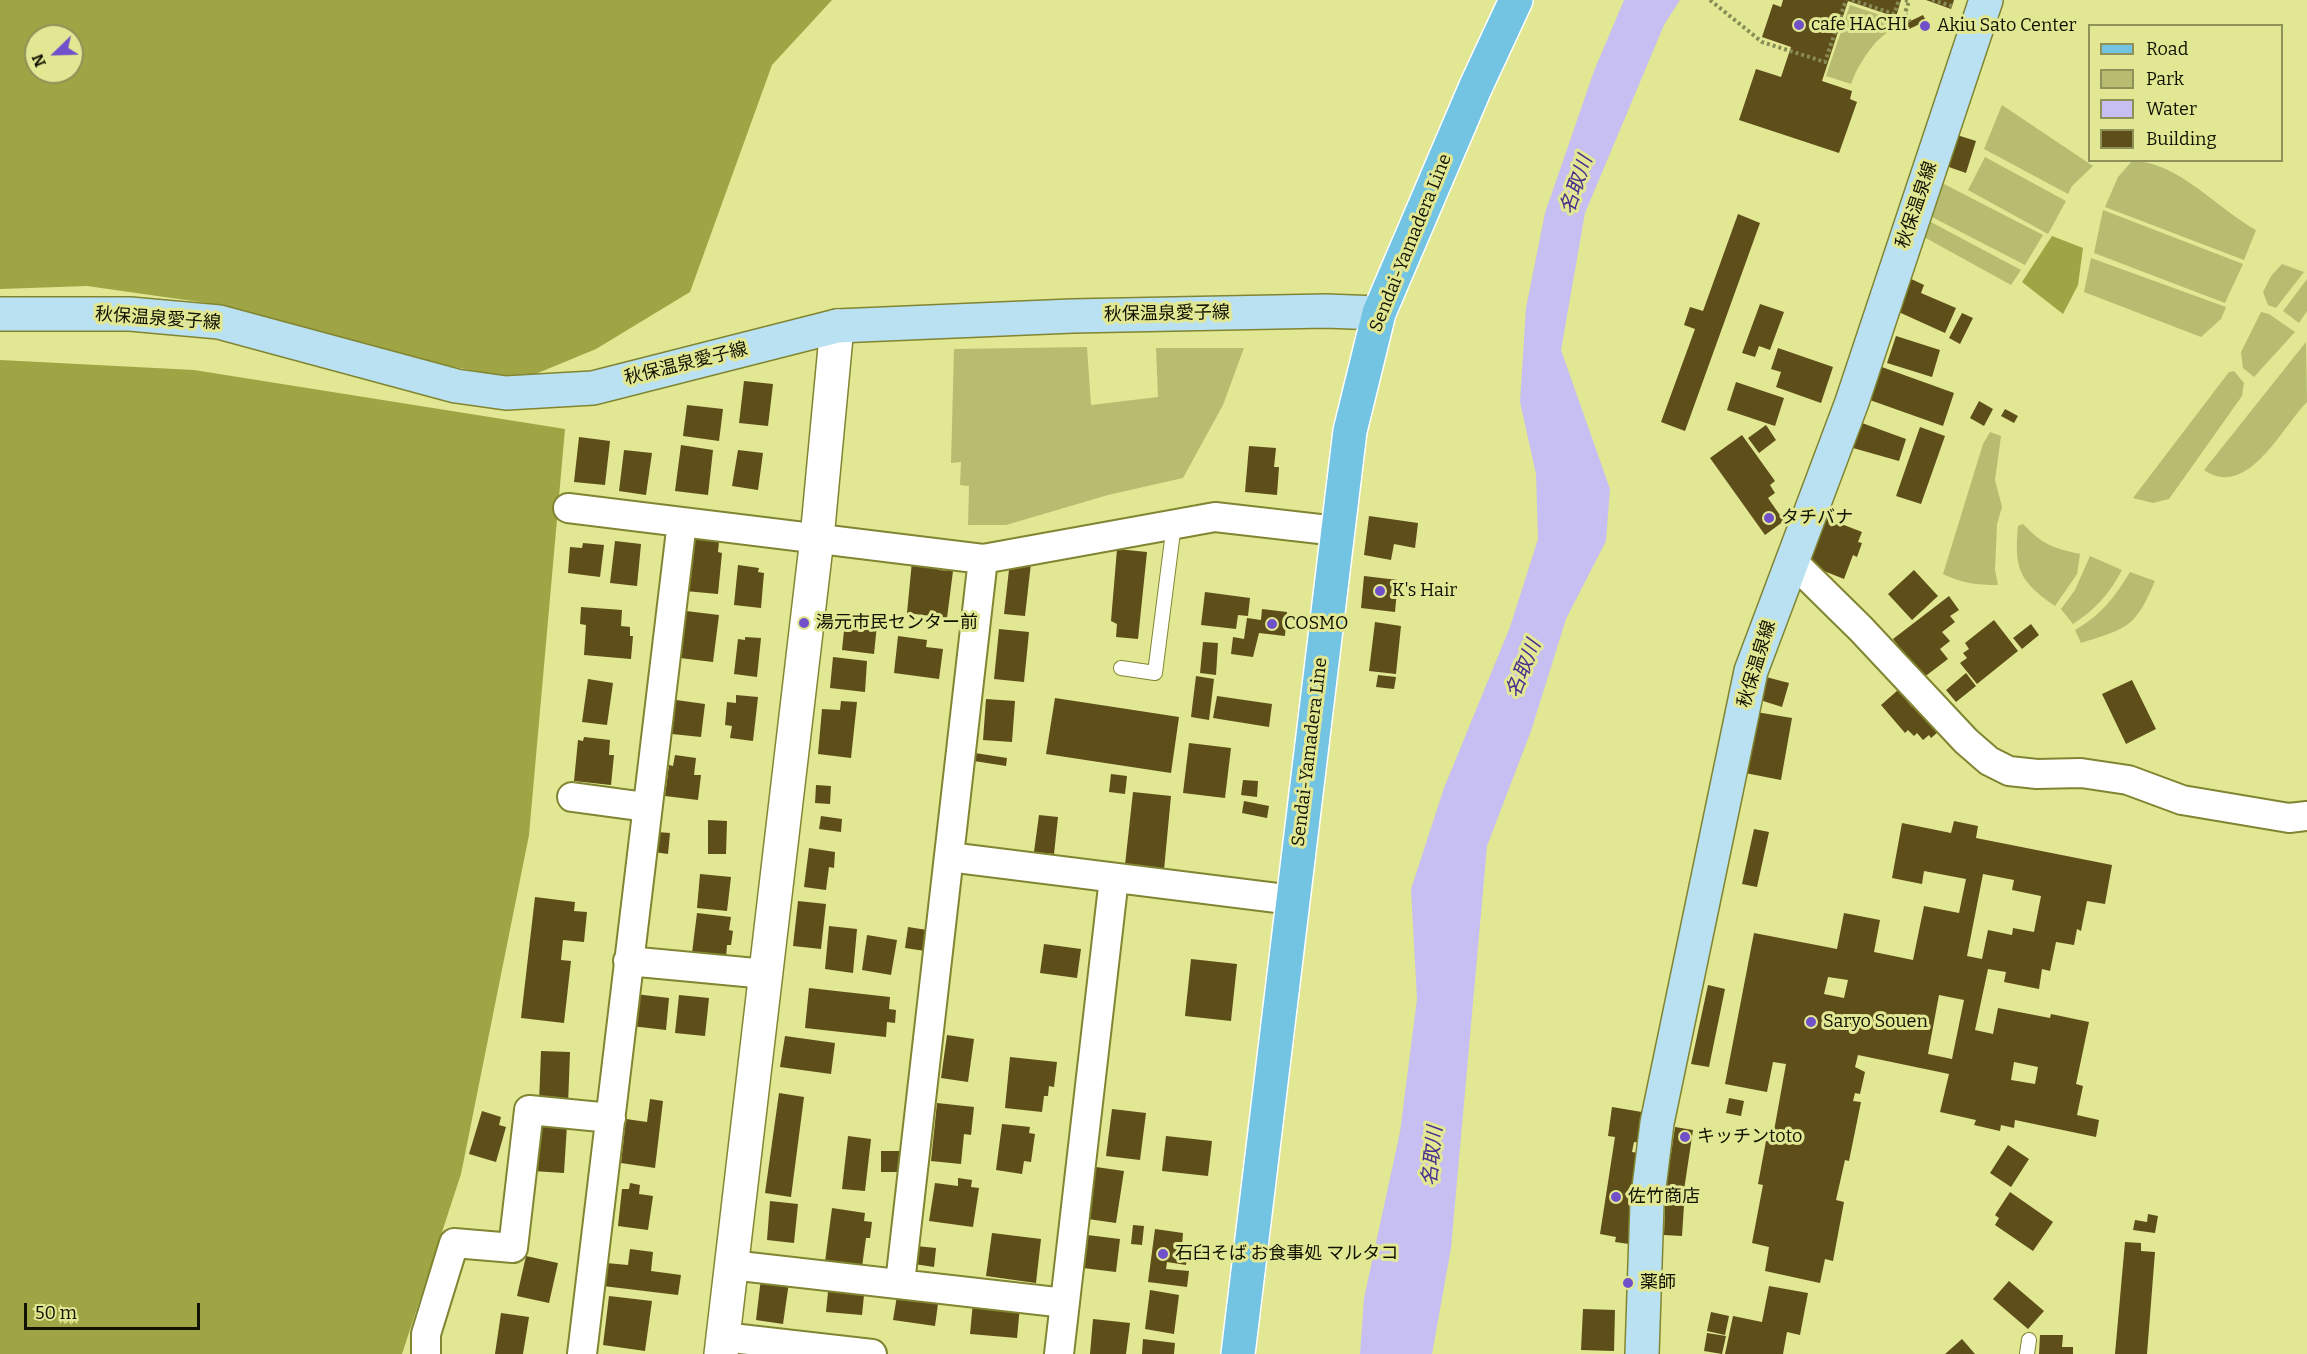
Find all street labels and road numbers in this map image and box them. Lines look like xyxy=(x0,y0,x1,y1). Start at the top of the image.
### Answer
street label: Sendai-Yamadera Line xyxy=(1365,151,1457,335)
street label: 秋保温泉線 xyxy=(1892,159,1942,251)
street label: 秋保温泉愛子線 xyxy=(1104,302,1230,326)
street label: 秋保温泉愛子線 xyxy=(94,304,222,334)
street label: 秋保温泉愛子線 xyxy=(622,338,750,390)
street label: 秋保温泉線 xyxy=(1734,618,1780,710)
street label: Sendai-Yamadera Line xyxy=(1288,656,1332,848)

